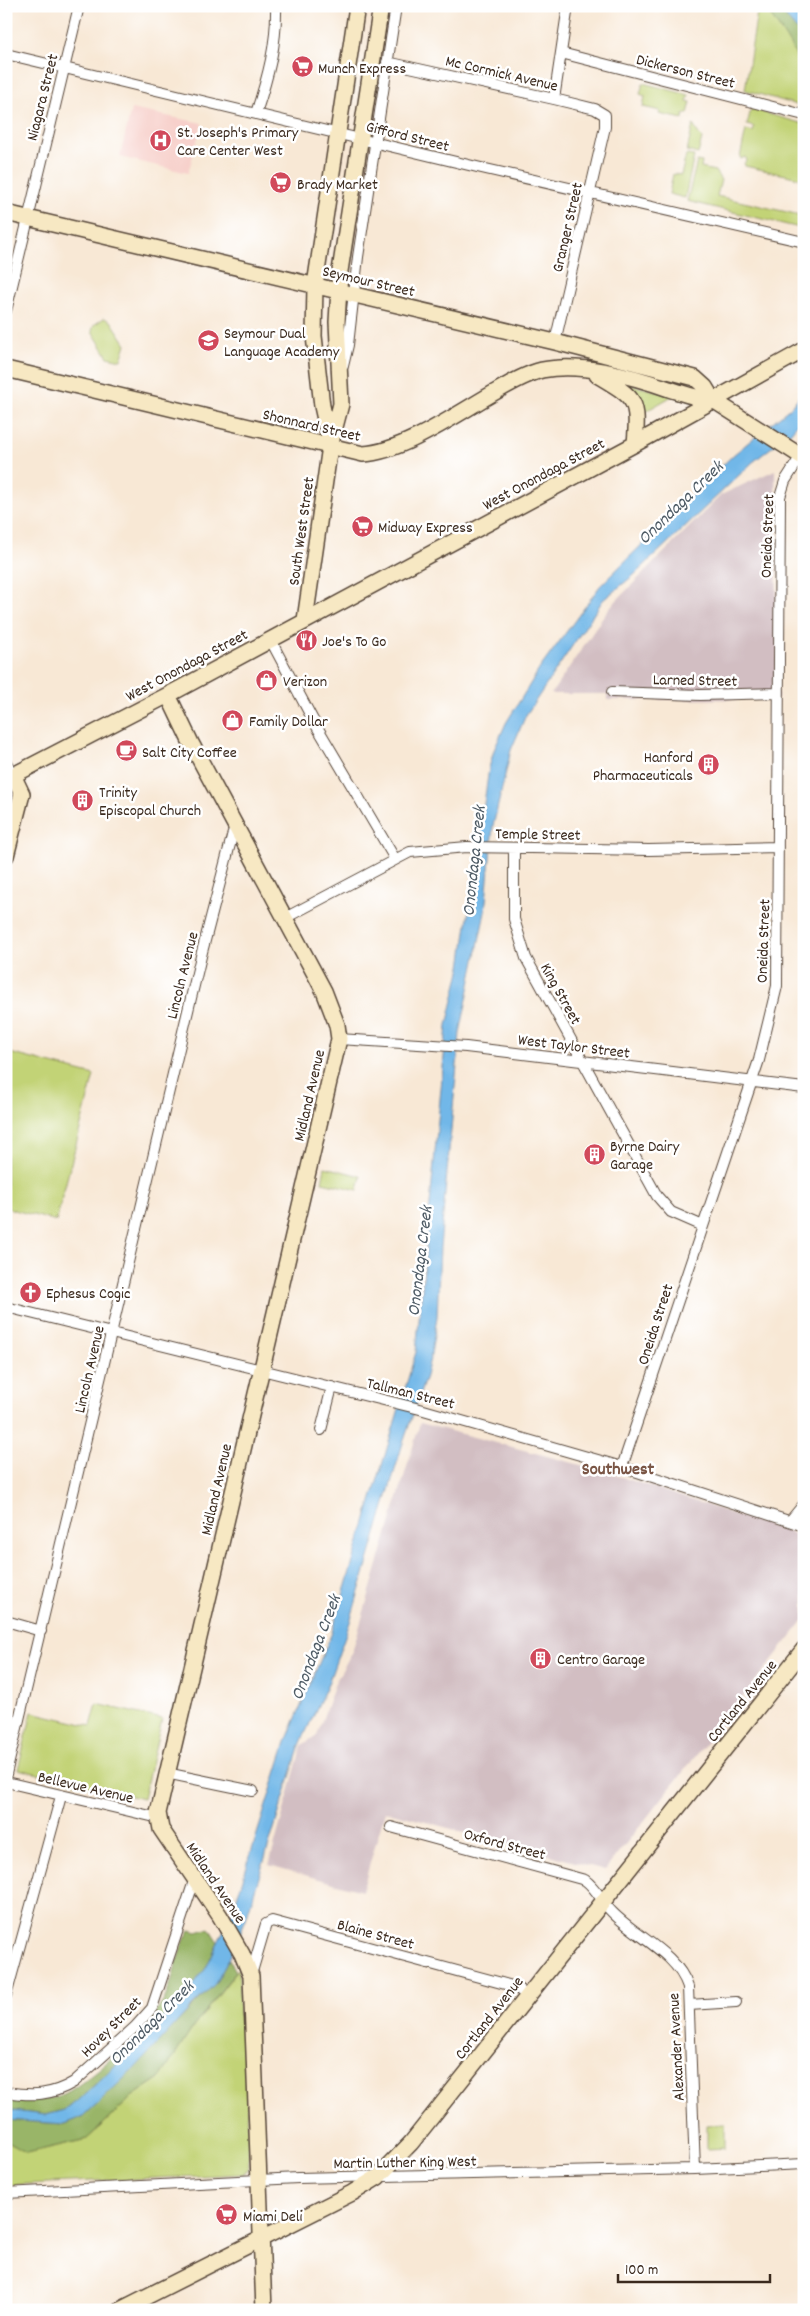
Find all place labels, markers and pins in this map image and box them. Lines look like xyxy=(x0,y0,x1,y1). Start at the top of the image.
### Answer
supermarket icon: Munch Express xyxy=(290,55,314,79)
place label: Munch Express xyxy=(318,58,406,81)
place label: St. Joseph's Primary Care Center West xyxy=(177,122,299,163)
hospital icon: St. Joseph's Primary Care Center West xyxy=(149,128,173,152)
supermarket icon: Brady Market xyxy=(269,171,293,195)
place label: Brady Market xyxy=(297,174,378,197)
place label: Seymour Dual Language Academy xyxy=(224,323,340,364)
school or university icon: Seymour Dual Language Academy xyxy=(196,329,220,353)
supermarket icon: Midway Express xyxy=(350,514,374,538)
place label: Midway Express xyxy=(378,517,473,540)
restaurant icon: Joe's To Go xyxy=(294,628,318,652)
place label: Joe's To Go xyxy=(322,631,386,654)
shop icon: Verizon xyxy=(255,668,279,692)
place label: Verizon xyxy=(283,671,327,694)
shop icon: Family Dollar xyxy=(221,708,245,732)
place label: Family Dollar xyxy=(249,711,328,734)
cafe icon: Salt City Coffee xyxy=(114,739,138,763)
place label: Salt City Coffee xyxy=(142,742,237,765)
place label: Hanford Pharmaceuticals xyxy=(593,747,693,788)
building icon: Hanford Pharmaceuticals xyxy=(697,753,721,777)
place label: Trinity Episcopal Church xyxy=(99,782,201,823)
building icon: Trinity Episcopal Church xyxy=(71,788,95,812)
place label: Byrne Dairy Garage xyxy=(610,1136,680,1177)
building icon: Byrne Dairy Garage xyxy=(582,1142,606,1166)
church icon: Ephesus Cogic xyxy=(18,1280,42,1304)
place label: Ephesus Cogic xyxy=(46,1283,130,1306)
building icon: Centro Garage xyxy=(529,1646,553,1670)
place label: Centro Garage xyxy=(557,1649,645,1672)
supermarket icon: Miami Deli xyxy=(215,2203,239,2227)
place label: Miami Deli xyxy=(243,2206,302,2229)

